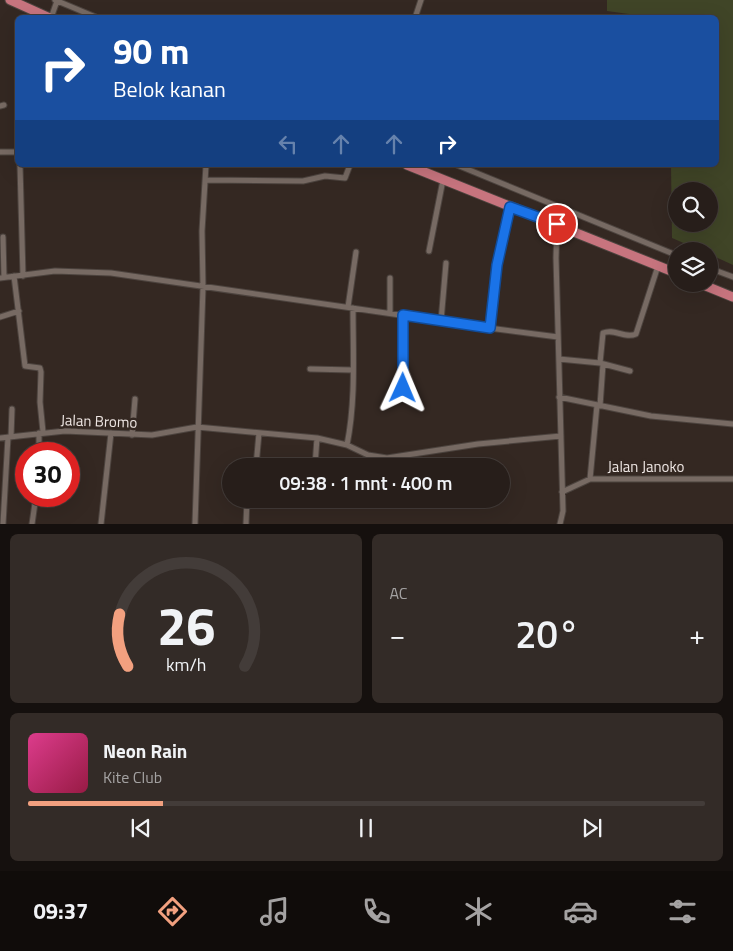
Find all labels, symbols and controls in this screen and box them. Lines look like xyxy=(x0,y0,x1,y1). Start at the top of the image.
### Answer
text: 90 m xyxy=(113,24,189,78)
icon: right xyxy=(30,35,95,100)
text: Belok kanan xyxy=(113,72,226,106)
icon: left xyxy=(274,130,302,158)
icon: ahead xyxy=(327,130,355,158)
icon: ahead xyxy=(380,130,408,158)
icon: right xyxy=(433,130,461,158)
map controls xyxy=(668,182,718,292)
button: search xyxy=(668,182,718,232)
pin xyxy=(536,203,578,245)
icon: arrive xyxy=(543,210,571,238)
button: layers xyxy=(668,242,718,292)
position arrow xyxy=(376,361,428,413)
street label: Jalan Bromo xyxy=(60,408,138,434)
speed limit sign: 30 xyxy=(15,442,80,507)
street label: Jalan Janoko xyxy=(608,455,685,478)
text: 09:38 · 1 mnt · 400 m xyxy=(280,468,452,497)
text: AC xyxy=(390,581,408,605)
text: 26 xyxy=(157,586,215,665)
text: 20° xyxy=(515,605,579,663)
text: − xyxy=(390,613,405,656)
text: + xyxy=(689,613,705,656)
text: km/h xyxy=(166,651,206,678)
text: Neon Rain xyxy=(103,736,187,765)
text: Kite Club xyxy=(103,765,162,789)
icon: previous xyxy=(127,814,155,842)
icon: pause xyxy=(352,814,380,842)
icon: next xyxy=(578,814,606,842)
text: 09:37 xyxy=(33,894,88,928)
icon: directions xyxy=(155,894,190,929)
icon: music xyxy=(257,894,292,929)
icon: phone xyxy=(359,894,394,929)
icon: climate xyxy=(461,894,496,929)
icon: car xyxy=(563,894,598,929)
icon: filters xyxy=(665,894,700,929)

